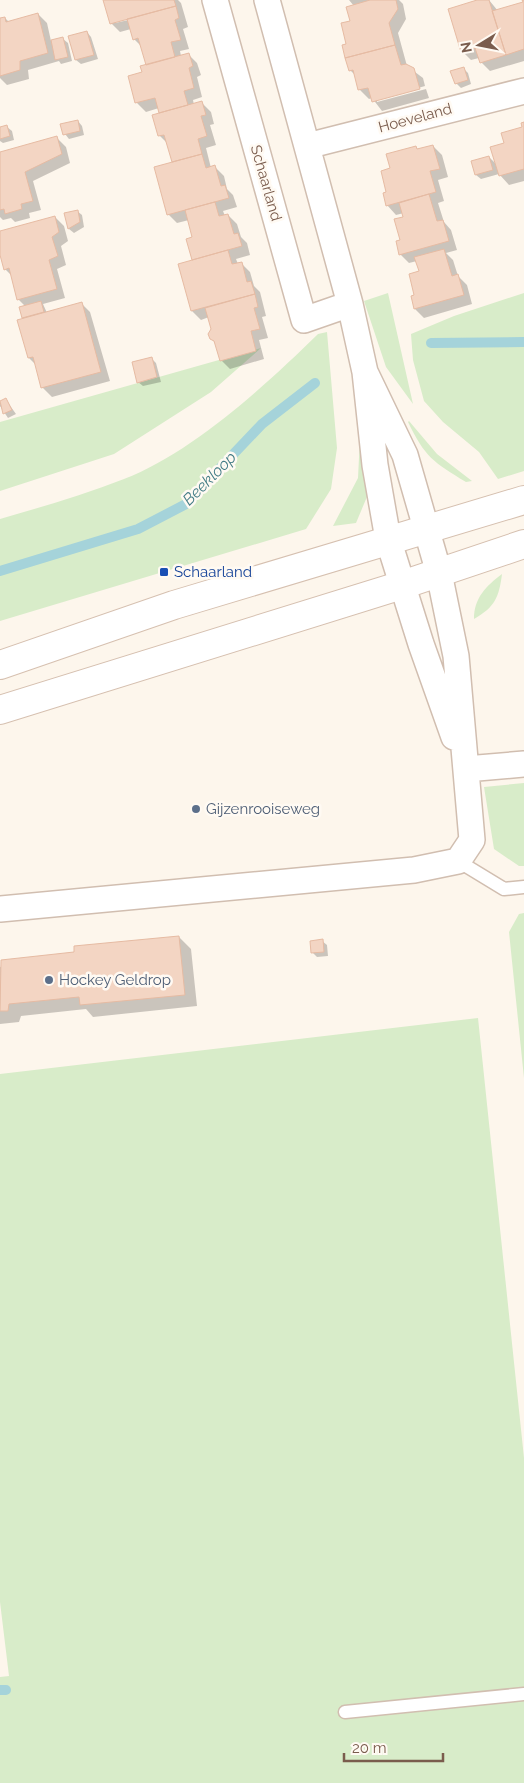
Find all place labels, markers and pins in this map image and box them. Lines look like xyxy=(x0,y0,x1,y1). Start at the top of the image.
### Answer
place label: Schaarland xyxy=(174,563,252,581)
marker: Schaarland xyxy=(158,566,170,578)
place label: Gijzenrooiseweg xyxy=(206,800,320,818)
marker: Gijzenrooiseweg xyxy=(190,803,202,815)
place label: Hockey Geldrop xyxy=(59,971,171,989)
marker: Hockey Geldrop xyxy=(43,974,55,986)

